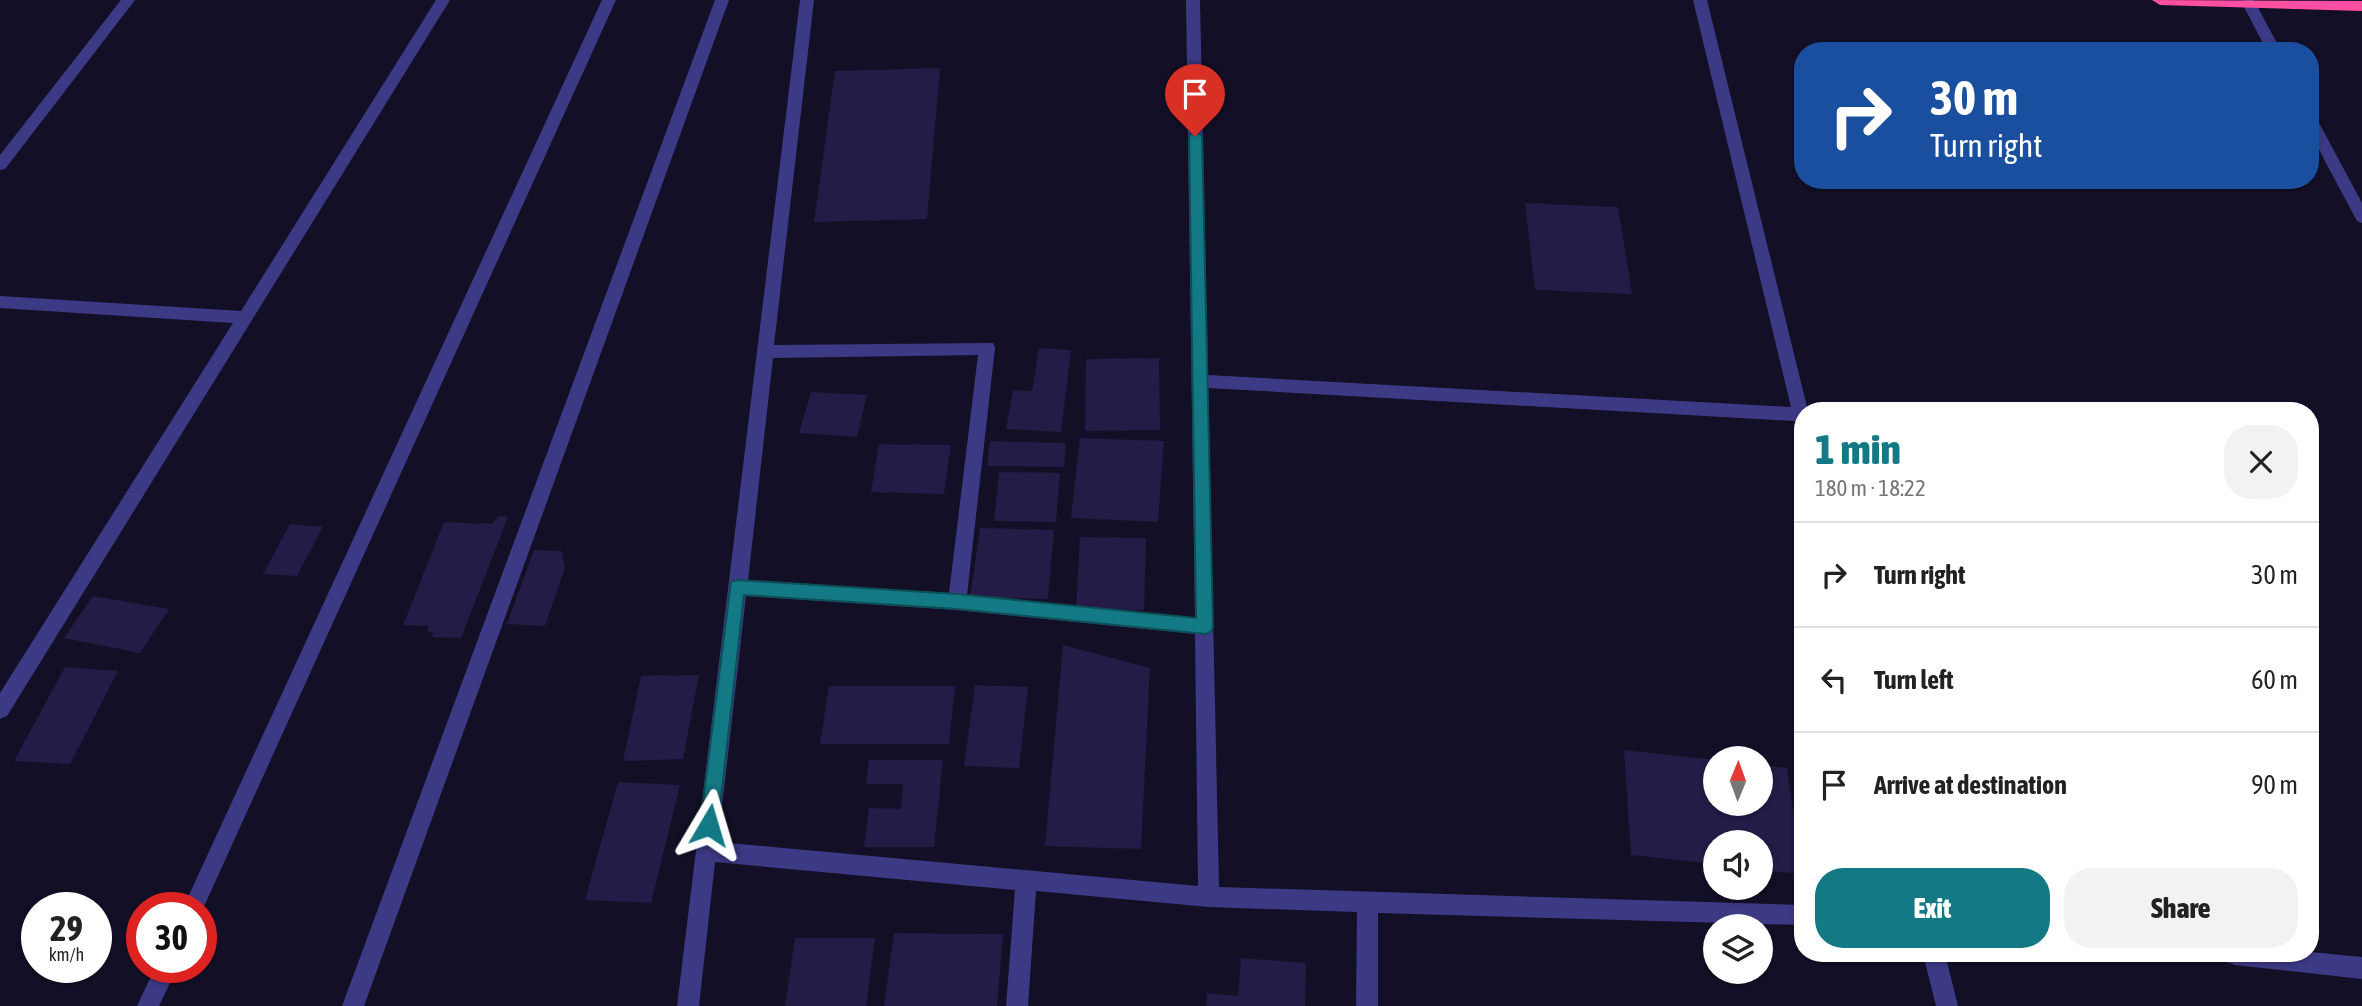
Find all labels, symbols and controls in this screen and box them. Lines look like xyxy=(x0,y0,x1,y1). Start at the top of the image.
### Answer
pin xyxy=(1165,64,1225,136)
text: 30 m xyxy=(1930,69,2018,125)
icon: right xyxy=(1815,70,1906,161)
icon: arrive xyxy=(1176,75,1214,113)
text: Turn right xyxy=(1930,127,2043,164)
text: 1 min xyxy=(1815,425,1901,473)
button: close xyxy=(2224,425,2298,499)
text: 180 m · 18:22 xyxy=(1815,475,1926,501)
icon: right xyxy=(1815,556,1853,594)
text: Turn right xyxy=(1874,560,1965,590)
text: 30 m xyxy=(2251,560,2298,590)
icon: left xyxy=(1815,661,1853,699)
text: Turn left xyxy=(1874,665,1954,695)
text: 60 m xyxy=(2251,665,2298,695)
north arrow xyxy=(1703,746,1773,816)
map controls xyxy=(1703,746,1773,984)
icon: arrive xyxy=(1815,766,1853,804)
text: Arrive at destination xyxy=(1874,770,2067,800)
text: 90 m xyxy=(2251,770,2298,800)
position arrow xyxy=(672,788,746,862)
button: sound xyxy=(1703,830,1773,900)
button: Exit xyxy=(1815,868,2050,948)
button: Share xyxy=(2064,868,2298,948)
speed limit sign: 30 xyxy=(126,892,217,983)
text: 29 xyxy=(50,908,83,948)
button: layers xyxy=(1703,914,1773,984)
text: km/h xyxy=(49,944,84,965)

